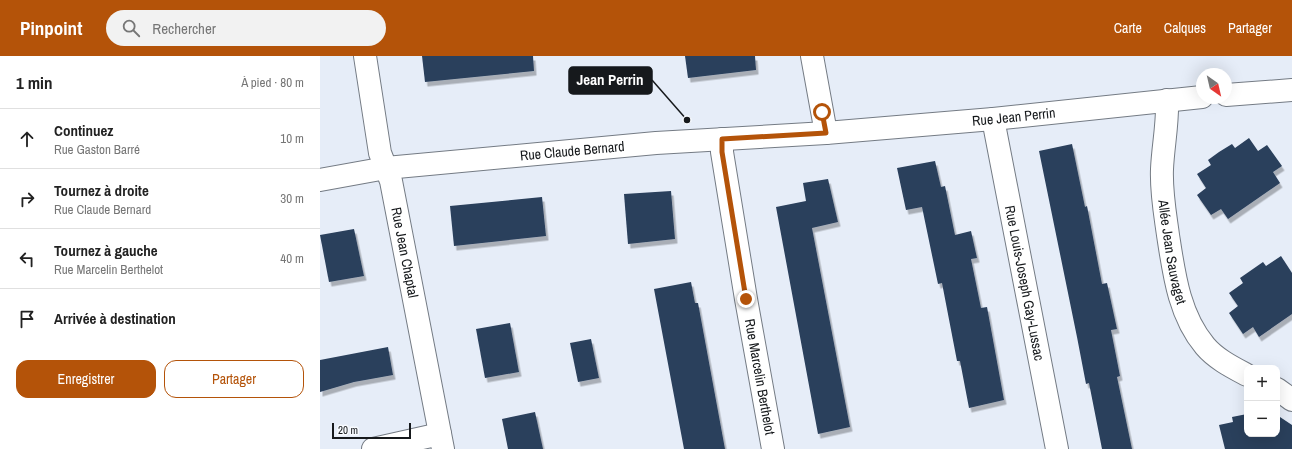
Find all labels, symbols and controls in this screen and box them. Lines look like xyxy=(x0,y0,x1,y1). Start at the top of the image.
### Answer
search box xyxy=(106,10,386,46)
text: Pinpoint xyxy=(20,15,82,41)
icon: search xyxy=(120,17,142,39)
text: Rechercher xyxy=(152,18,216,39)
text: Carte xyxy=(1114,19,1142,37)
text: Calques xyxy=(1164,19,1206,37)
text: Partager xyxy=(1228,19,1272,37)
callout: Jean Perrin xyxy=(569,67,652,94)
north arrow xyxy=(1196,68,1232,104)
text: Jean Perrin xyxy=(576,69,644,90)
text: 1 min xyxy=(16,71,52,94)
text: À pied · 80 m xyxy=(241,74,304,91)
route start xyxy=(813,103,831,121)
street label: Rue Jean Perrin xyxy=(971,103,1056,130)
text: Continuez xyxy=(54,120,113,141)
icon: ahead xyxy=(16,128,38,150)
text: 10 m xyxy=(280,130,304,147)
street label: Rue Claude Bernard xyxy=(519,137,625,165)
text: Rue Gaston Barré xyxy=(54,141,140,158)
text: Tournez à droite xyxy=(54,180,149,201)
icon: right xyxy=(16,188,38,210)
text: 30 m xyxy=(280,190,304,207)
street label: Allée Jean Sauvaget xyxy=(1154,198,1191,306)
text: Rue Claude Bernard xyxy=(54,201,151,218)
street label: Rue Louis-Joseph Gay-Lussac xyxy=(1001,204,1049,362)
street label: Rue Jean Chaptal xyxy=(387,206,422,299)
text: Tournez à gauche xyxy=(54,240,158,261)
icon: left xyxy=(16,248,38,270)
text: 40 m xyxy=(280,250,304,267)
text: Rue Marcelin Berthelot xyxy=(54,261,163,278)
route end xyxy=(737,290,755,308)
icon: arrive xyxy=(16,308,38,330)
text: Arrivée à destination xyxy=(54,308,176,329)
street label: Rue Marcelin Berthelot xyxy=(741,317,779,436)
button: Enregistrer xyxy=(16,360,156,398)
button: Partager xyxy=(164,360,304,398)
map controls xyxy=(1244,365,1280,437)
button: + xyxy=(1244,365,1280,401)
button: − xyxy=(1244,401,1280,437)
scale bar xyxy=(332,421,411,440)
text: 20 m xyxy=(338,423,358,437)

